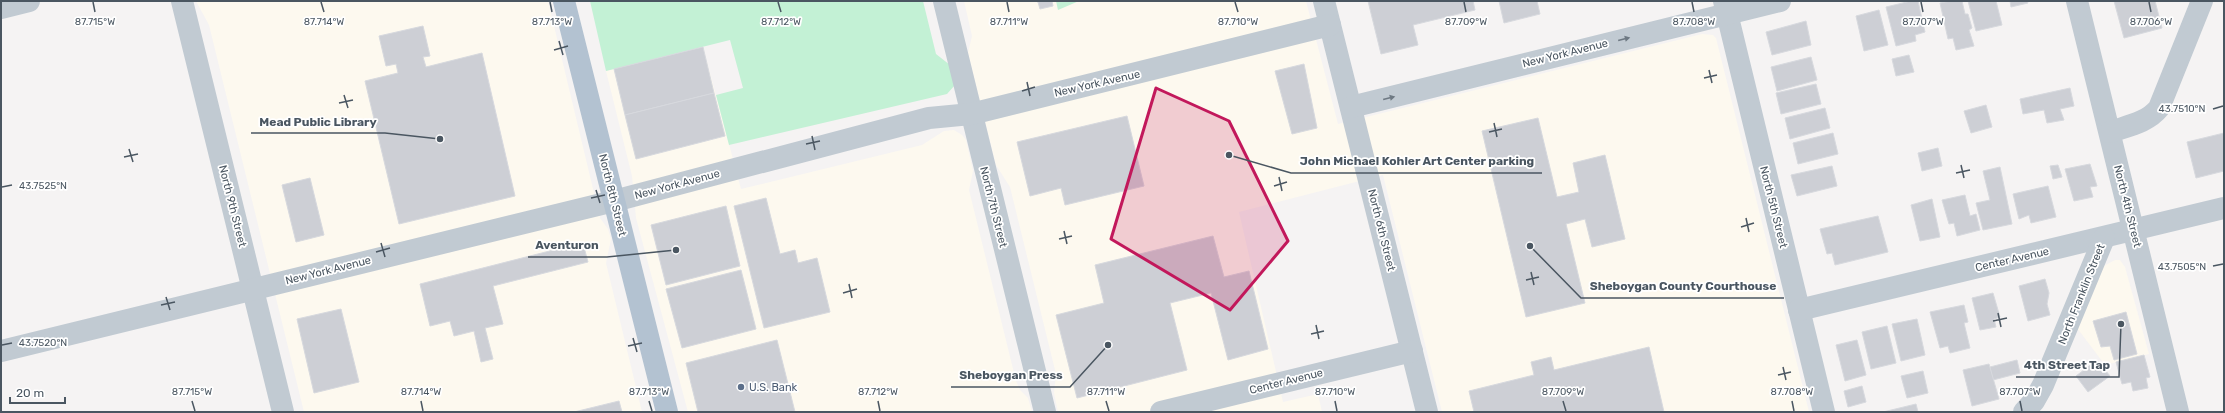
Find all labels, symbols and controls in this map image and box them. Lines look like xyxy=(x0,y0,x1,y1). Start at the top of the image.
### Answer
text: 87.715°W xyxy=(75,16,115,28)
text: 87.714°W xyxy=(304,16,344,28)
text: 87.713°W xyxy=(532,16,572,28)
text: 87.712°W xyxy=(761,16,801,28)
text: 87.711°W xyxy=(990,16,1028,28)
text: 87.710°W xyxy=(1218,16,1258,28)
text: 87.709°W xyxy=(1445,16,1487,28)
text: 87.708°W xyxy=(1673,16,1715,28)
text: 87.707°W xyxy=(1902,16,1944,28)
text: 87.706°W xyxy=(2130,16,2172,28)
one-way arrow xyxy=(1618,36,1630,42)
street label: New York Avenue xyxy=(1521,37,1609,70)
street label: New York Avenue xyxy=(1053,67,1141,100)
one-way arrow xyxy=(1383,94,1395,100)
text: 43.7510°N xyxy=(2159,103,2205,115)
callout: Mead Public Library xyxy=(251,109,385,133)
text: Mead Public Library xyxy=(259,115,377,129)
callout: John Michael Kohler Art Center parking xyxy=(1291,149,1542,173)
street label: North 8th Street xyxy=(596,153,629,238)
text: John Michael Kohler Art Center parking xyxy=(1300,154,1534,168)
street label: North 9th Street xyxy=(216,164,249,249)
street label: North 4th Street xyxy=(2111,164,2144,249)
street label: North 7th Street xyxy=(977,165,1010,250)
street label: North 5th Street xyxy=(1757,165,1790,250)
street label: New York Avenue xyxy=(633,167,721,202)
text: 43.7525°N xyxy=(19,180,67,192)
street label: North 6th Street xyxy=(1365,188,1398,273)
callout: Aventuron xyxy=(528,233,607,257)
text: Aventuron xyxy=(535,238,599,252)
street label: North Franklin Street xyxy=(2055,241,2108,346)
street label: Center Avenue xyxy=(1974,245,2050,274)
street label: New York Avenue xyxy=(284,254,372,287)
text: 43.7505°N xyxy=(2158,261,2206,273)
callout: Sheboygan County Courthouse xyxy=(1581,274,1784,298)
text: Sheboygan County Courthouse xyxy=(1590,279,1776,293)
text: 43.7520°N xyxy=(19,337,67,349)
callout: 4th Street Tap xyxy=(2016,353,2119,377)
text: 4th Street Tap xyxy=(2024,358,2111,372)
callout: Sheboygan Press xyxy=(951,363,1070,387)
street label: Center Avenue xyxy=(1248,366,1324,397)
text: Sheboygan Press xyxy=(959,368,1063,382)
scale bar xyxy=(10,379,65,405)
place label: U.S. Bank xyxy=(749,381,798,394)
marker: U.S. Bank xyxy=(736,382,746,392)
text: 20 m xyxy=(16,386,44,400)
text: 87.715°W xyxy=(172,386,212,398)
text: 87.714°W xyxy=(401,386,441,398)
text: 87.713°W xyxy=(629,386,669,398)
text: 87.712°W xyxy=(858,386,898,398)
text: 87.711°W xyxy=(1087,386,1125,398)
text: 87.710°W xyxy=(1315,386,1355,398)
text: 87.709°W xyxy=(1542,386,1584,398)
text: 87.708°W xyxy=(1771,386,1813,398)
text: 87.707°W xyxy=(1999,386,2041,398)

